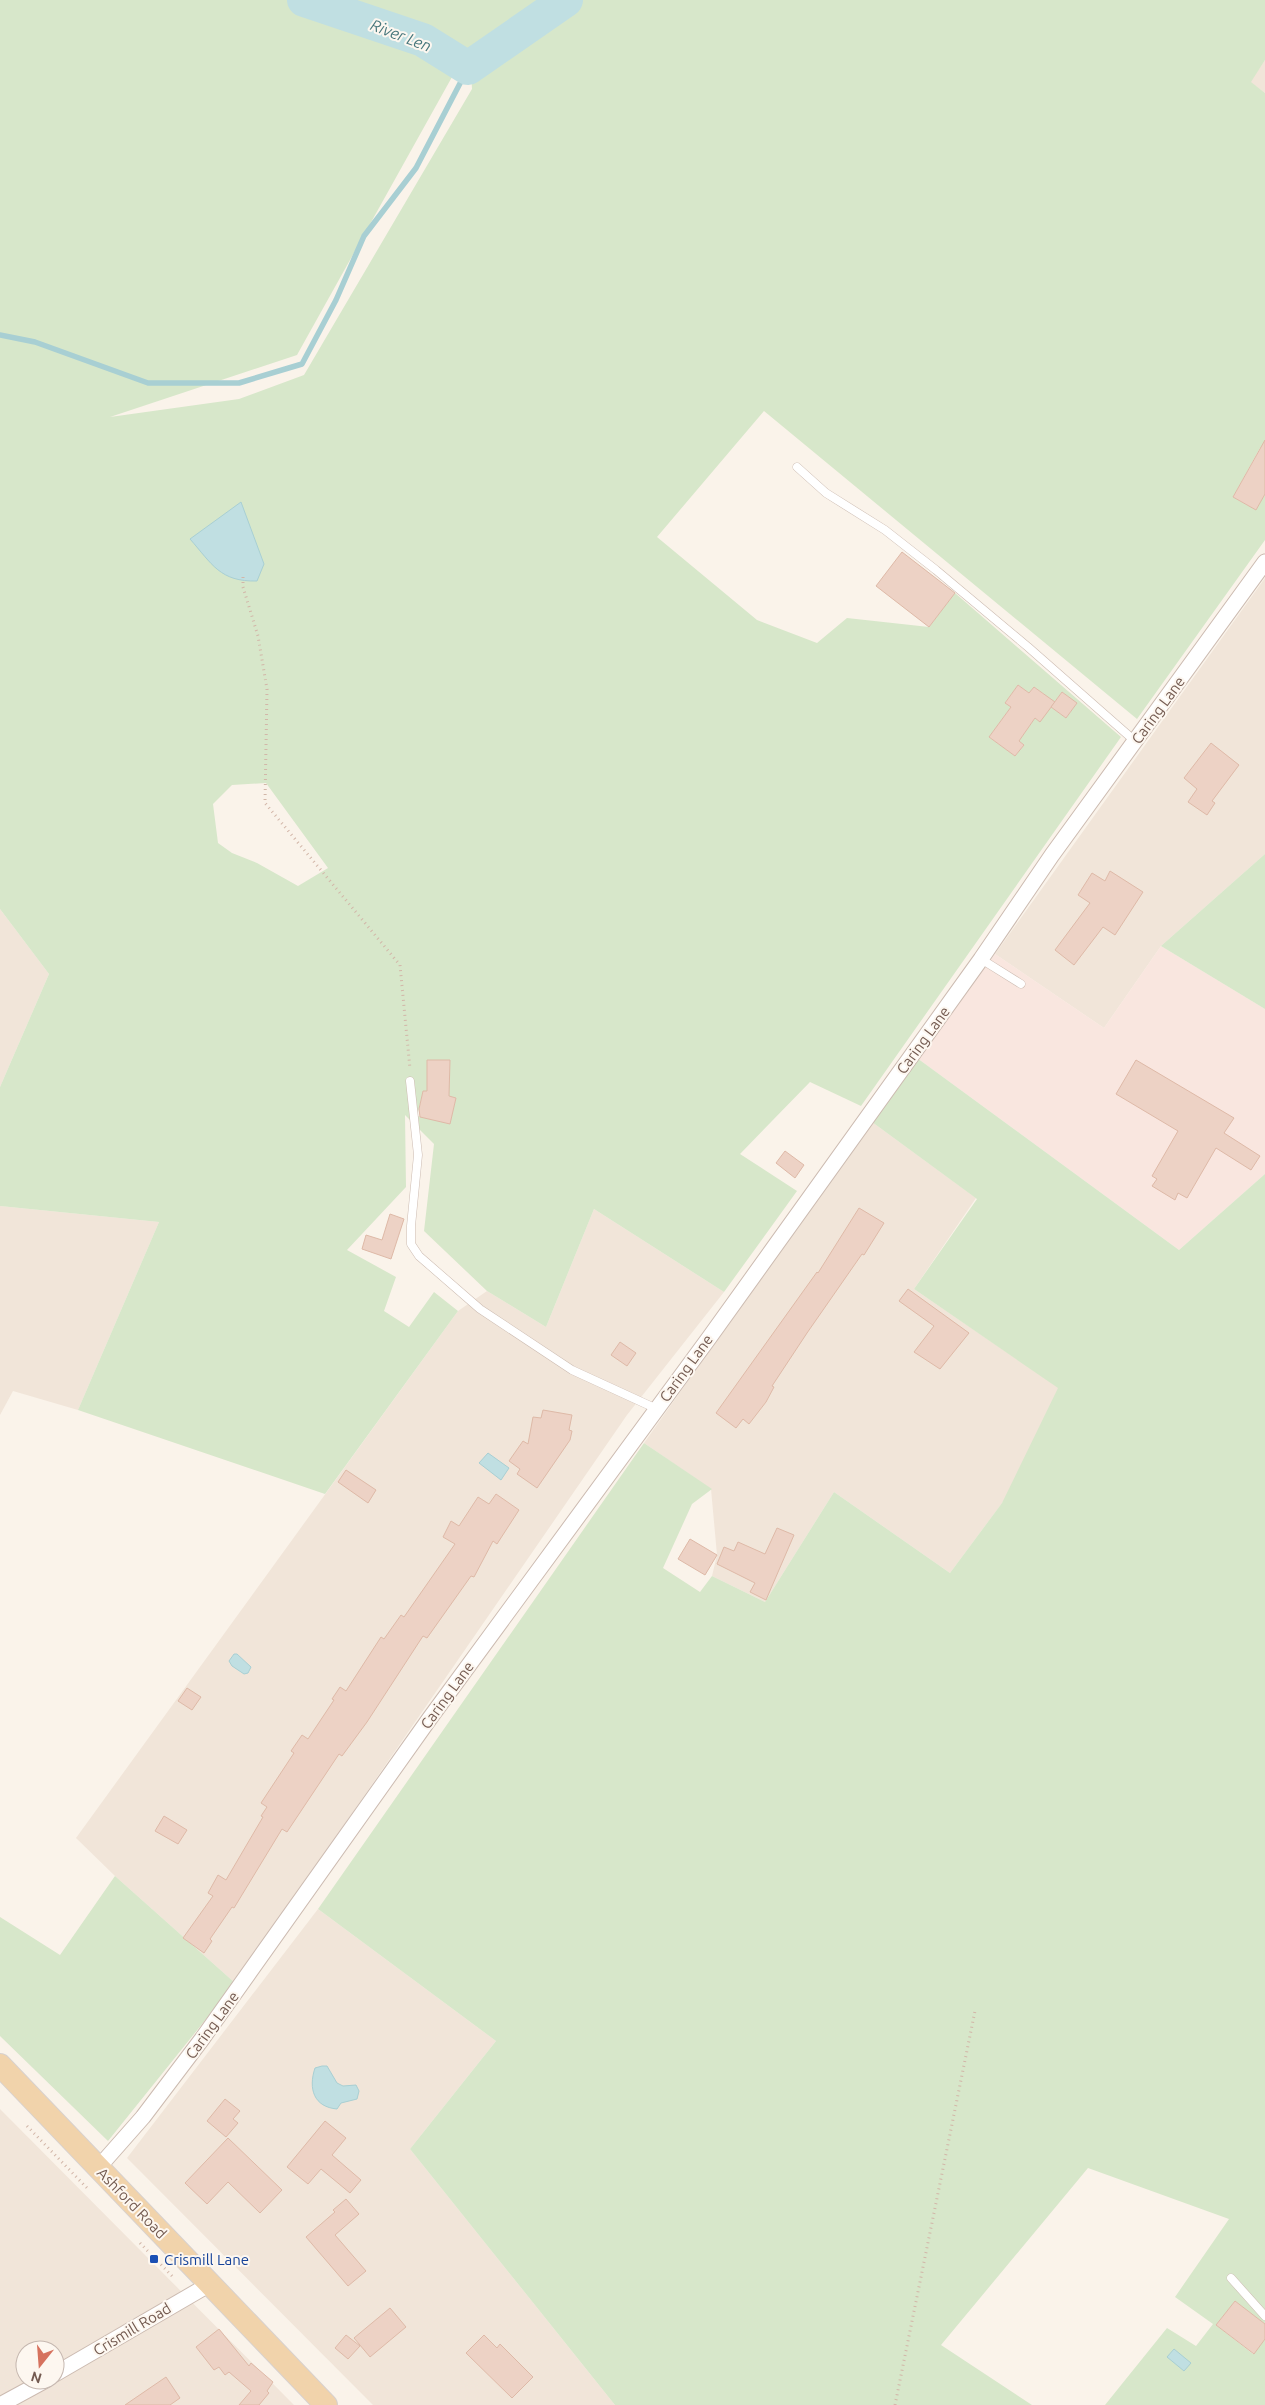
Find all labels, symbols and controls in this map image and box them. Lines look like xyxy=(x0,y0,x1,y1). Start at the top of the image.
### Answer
water label: River Len xyxy=(368,15,434,55)
street label: Caring Lane xyxy=(1128,673,1188,747)
street label: Caring Lane xyxy=(893,1003,953,1077)
street label: Caring Lane xyxy=(656,1331,716,1405)
street label: Caring Lane xyxy=(417,1658,477,1732)
street label: Caring Lane xyxy=(182,1988,242,2062)
street label: Ashford Road xyxy=(94,2164,170,2242)
place label: Crismill Lane xyxy=(164,2251,249,2268)
marker: Crismill Lane xyxy=(148,2253,160,2265)
street label: Crismill Road xyxy=(90,2299,174,2359)
north arrow xyxy=(15,2340,65,2390)
text: N xyxy=(29,2368,44,2387)

